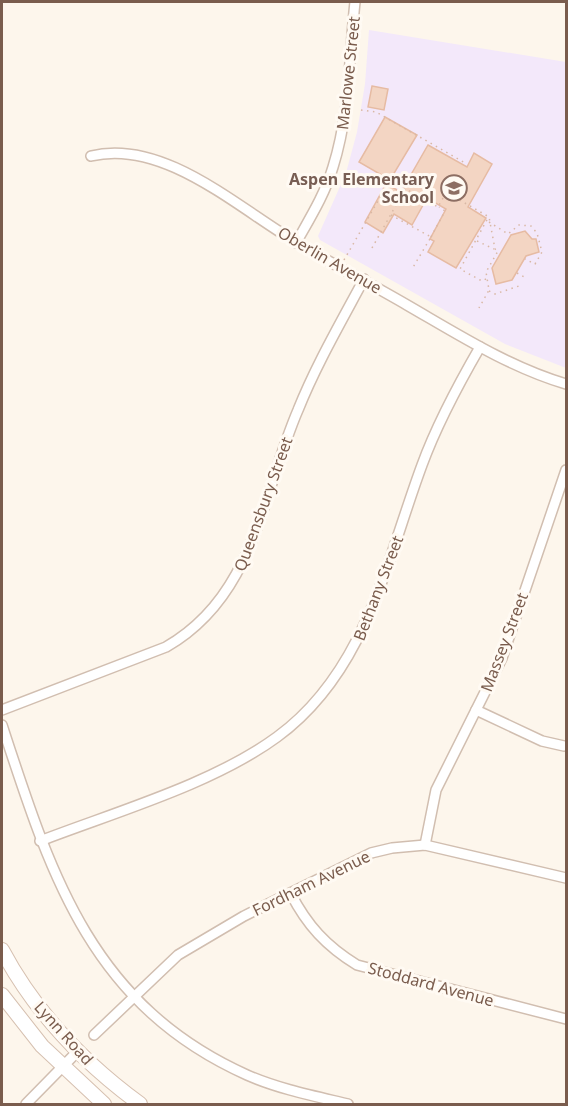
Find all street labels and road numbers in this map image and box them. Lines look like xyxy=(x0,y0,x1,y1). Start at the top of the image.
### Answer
street label: Marlowe Street xyxy=(331,15,365,131)
street label: Oberlin Avenue xyxy=(274,221,386,299)
street label: Queensbury Street xyxy=(228,434,298,574)
street label: Bethany Street xyxy=(348,532,408,644)
street label: Massey Street xyxy=(475,589,533,695)
street label: Fordham Avenue xyxy=(249,845,373,921)
street label: Stoddard Avenue xyxy=(366,957,496,1011)
street label: Lynn Road xyxy=(29,996,99,1070)

